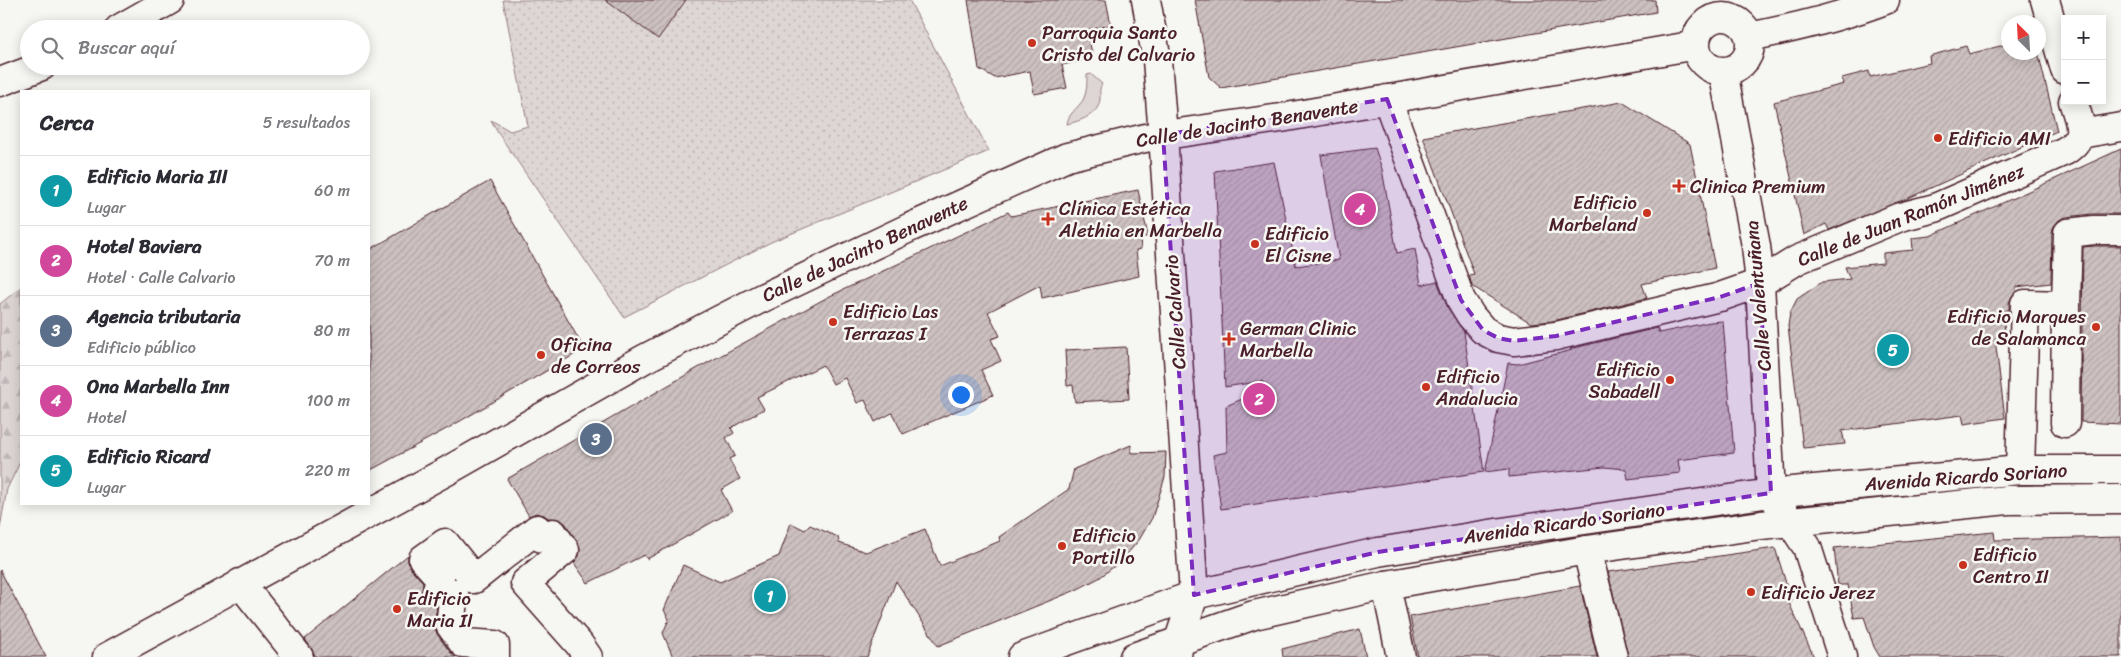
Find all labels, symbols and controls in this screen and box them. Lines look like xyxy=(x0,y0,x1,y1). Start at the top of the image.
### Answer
north arrow xyxy=(2001,15,2046,60)
map controls xyxy=(2061,15,2106,105)
button: + xyxy=(2061,15,2106,60)
place label: Parroquia Santo Cristo del Calvario xyxy=(1042,16,1196,71)
search box xyxy=(20,20,370,75)
text: Buscar aquí xyxy=(78,31,175,64)
icon: search xyxy=(38,34,66,62)
marker: Parroquia Santo Cristo del Calvario xyxy=(1026,37,1038,49)
button: − xyxy=(2061,60,2106,105)
street label: Calle de Jacinto Benavente xyxy=(1134,89,1361,157)
text: Cerca xyxy=(40,104,94,142)
text: 5 resultados xyxy=(263,108,350,137)
place label: Edificio AMI xyxy=(1948,122,2051,155)
marker: Edificio AMI xyxy=(1932,132,1944,144)
street label: Calle de Juan Ramón Jiménez xyxy=(1792,154,2031,276)
text: Edificio Maria III xyxy=(87,160,228,193)
place label: Clinica Premium xyxy=(1690,170,1826,203)
text: 1 xyxy=(53,176,59,205)
text: 60 m xyxy=(314,176,350,205)
marker: Clinica Premium xyxy=(1672,179,1686,193)
place label: Edificio Marbeland xyxy=(1549,186,1638,241)
street label: Calle de Jacinto Benavente xyxy=(756,187,974,311)
pin: 4 xyxy=(1344,190,1376,228)
place label: Clínica Estética Alethia en Marbella xyxy=(1058,192,1223,247)
text: Lugar xyxy=(87,193,126,222)
marker: Edificio Marbeland xyxy=(1641,207,1653,219)
marker: Clínica Estética Alethia en Marbella xyxy=(1041,212,1055,226)
place label: Edificio El Cisne xyxy=(1265,217,1332,272)
street label: Calle Valentuñana xyxy=(1735,219,1781,373)
text: Hotel Baviera xyxy=(87,230,201,263)
marker: Edificio El Cisne xyxy=(1249,238,1261,250)
text: 2 xyxy=(51,246,61,275)
text: 70 m xyxy=(314,246,350,275)
street label: Calle Calvario xyxy=(1155,254,1195,370)
text: Hotel · Calle Calvario xyxy=(87,263,235,292)
place label: Edificio Las Terrazas I xyxy=(843,295,938,350)
text: Agencia tributaria xyxy=(87,300,240,333)
place label: Edificio Marques de Salamanca xyxy=(1947,300,2086,355)
place label: German Clinic Marbella xyxy=(1240,312,1357,367)
text: 3 xyxy=(52,316,60,345)
text: 80 m xyxy=(314,316,350,345)
marker: Edificio Las Terrazas I xyxy=(827,316,839,328)
marker: Edificio Marques de Salamanca xyxy=(2090,321,2102,333)
place label: Oficina de Correos xyxy=(551,328,641,383)
pin: 5 xyxy=(1877,331,1909,369)
marker: German Clinic Marbella xyxy=(1222,332,1236,346)
text: Edificio público xyxy=(87,333,196,362)
marker: Oficina de Correos xyxy=(535,349,547,361)
place label: Edificio Sabadell xyxy=(1589,353,1661,408)
place label: Edificio Andalucia xyxy=(1435,360,1519,415)
text: Ona Marbella Inn xyxy=(87,370,230,403)
marker: Edificio Sabadell xyxy=(1664,374,1676,386)
pin: 2 xyxy=(1243,380,1275,418)
marker: Edificio Andalucia xyxy=(1420,381,1432,393)
your location xyxy=(948,382,974,408)
text: 4 xyxy=(51,386,61,415)
text: 100 m xyxy=(306,386,350,415)
text: Hotel xyxy=(87,403,126,432)
pin: 3 xyxy=(580,420,612,458)
text: Edificio Ricard xyxy=(87,440,210,473)
street label: Avenida Ricardo Soriano xyxy=(1863,453,2069,501)
text: 5 xyxy=(51,456,61,485)
text: 220 m xyxy=(305,456,350,485)
text: Lugar xyxy=(87,473,126,502)
street label: Avenida Ricardo Soriano xyxy=(1460,492,1667,554)
place label: Edificio Portillo xyxy=(1072,519,1136,574)
place label: Edificio Centro II xyxy=(1973,538,2049,593)
marker: Edificio Portillo xyxy=(1056,540,1068,552)
marker: Edificio Centro II xyxy=(1957,559,1969,571)
place label: Edificio Jerez xyxy=(1761,576,1876,609)
pin: 1 xyxy=(754,577,786,615)
place label: Edificio Maria II xyxy=(407,582,473,637)
marker: Edificio Jerez xyxy=(1745,586,1757,598)
marker: Edificio Maria II xyxy=(391,603,403,615)

